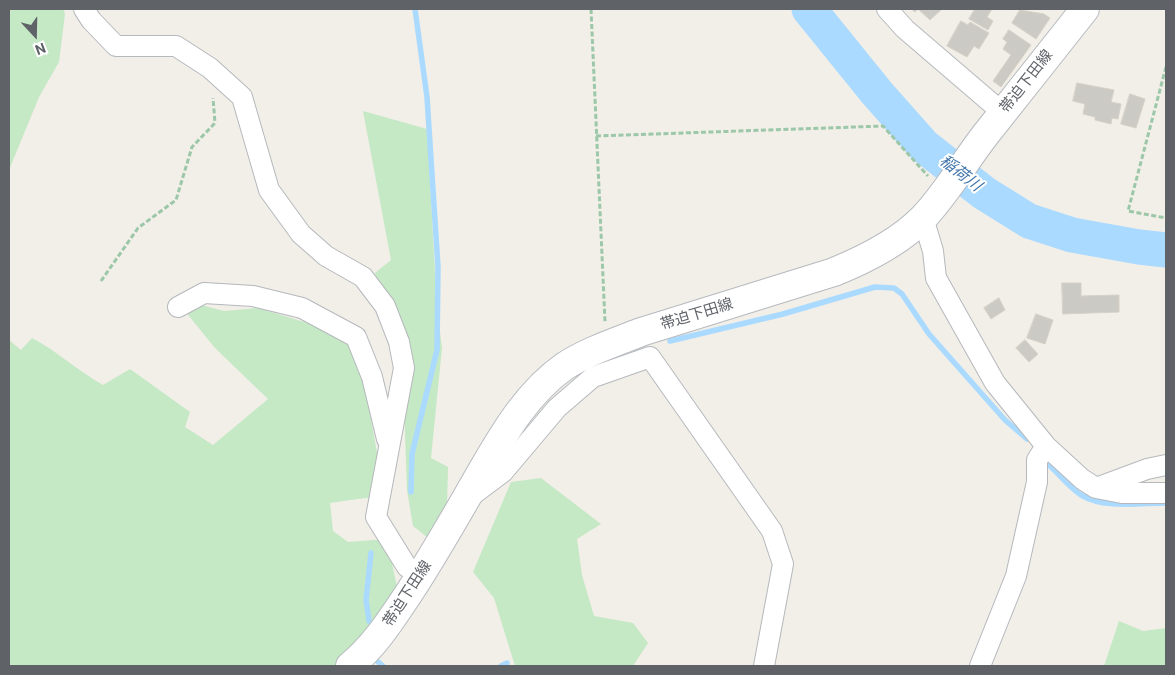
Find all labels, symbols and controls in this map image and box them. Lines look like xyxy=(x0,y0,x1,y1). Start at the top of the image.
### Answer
north arrow xyxy=(10,10,60,60)
text: N xyxy=(33,40,48,58)
street label: 帯迫下田線 xyxy=(997,47,1057,117)
water label: 稲荷川 xyxy=(935,152,985,196)
street label: 帯迫下田線 xyxy=(659,295,735,335)
street label: 帯迫下田線 xyxy=(380,558,436,630)

